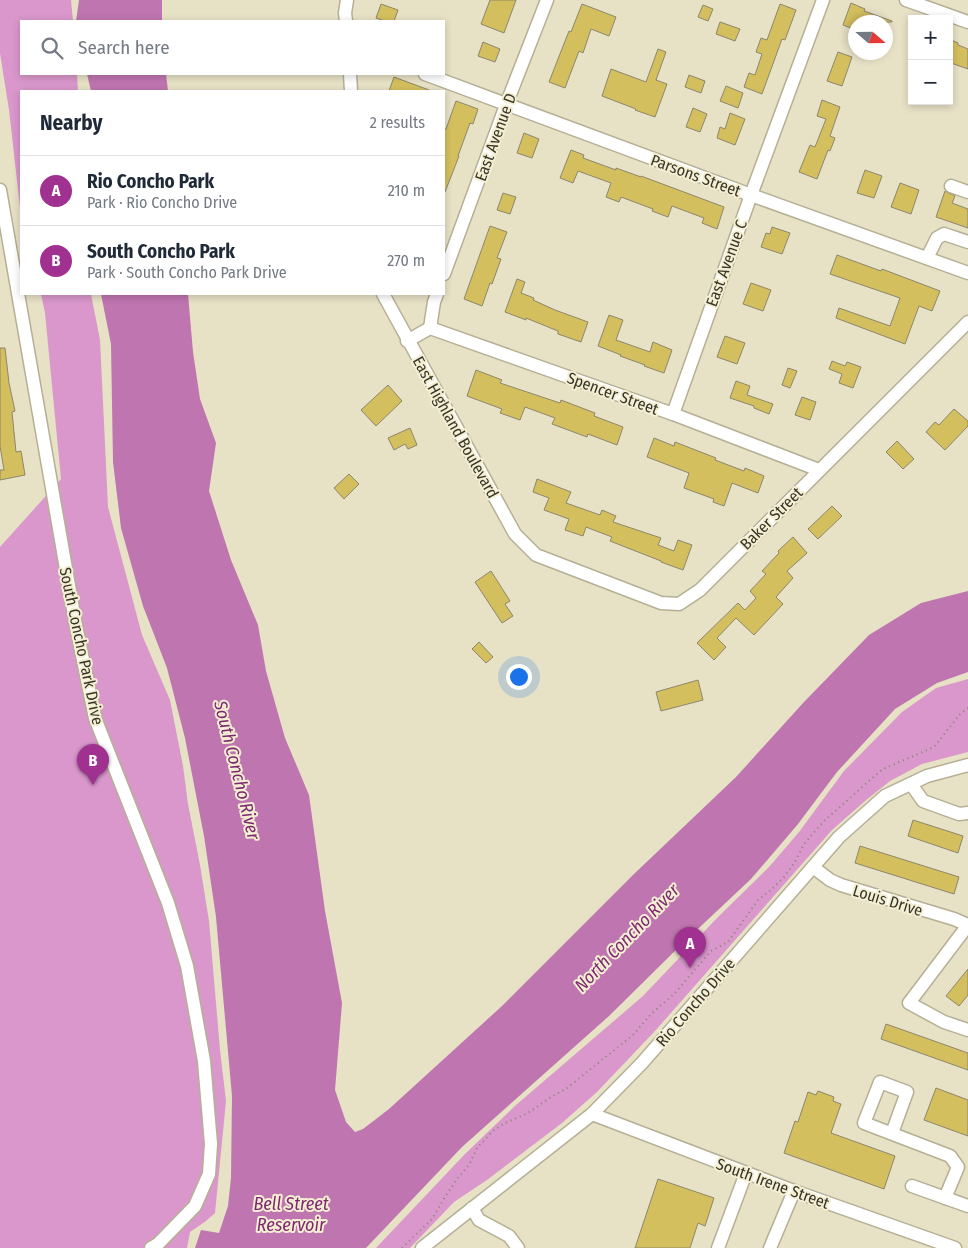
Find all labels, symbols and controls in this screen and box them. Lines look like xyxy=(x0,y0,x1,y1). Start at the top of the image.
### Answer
north arrow xyxy=(848,15,893,60)
map controls xyxy=(908,15,953,105)
button: + xyxy=(908,15,953,60)
search box xyxy=(20,20,445,75)
icon: search xyxy=(38,34,66,62)
text: Search here xyxy=(78,36,170,59)
button: − xyxy=(908,60,953,105)
street label: East Avenue D xyxy=(471,91,520,184)
text: Nearby xyxy=(40,110,102,136)
text: 2 results xyxy=(370,113,425,132)
street label: Parsons Street xyxy=(648,150,744,201)
text: Rio Concho Park xyxy=(87,170,214,193)
text: A xyxy=(52,181,60,200)
text: 210 m xyxy=(388,181,425,200)
text: Park · Rio Concho Drive xyxy=(87,193,237,212)
street label: East Avenue C xyxy=(702,217,751,309)
text: South Concho Park xyxy=(87,240,235,263)
text: B xyxy=(52,251,60,270)
text: 270 m xyxy=(387,251,425,270)
text: Park · South Concho Park Drive xyxy=(87,263,287,282)
street label: East Highland Boulevard xyxy=(409,353,502,501)
street label: Spencer Street xyxy=(565,368,662,419)
street label: Baker Street xyxy=(736,483,807,554)
street label: South Concho Park Drive xyxy=(56,566,107,727)
your location xyxy=(506,664,532,690)
water label: South Concho River xyxy=(209,697,265,842)
pin: B xyxy=(77,744,109,785)
water label: North Concho River xyxy=(570,879,684,996)
street label: Louis Drive xyxy=(851,881,925,920)
pin: A xyxy=(674,927,706,968)
street label: Rio Concho Drive xyxy=(652,954,739,1050)
street label: South Irene Street xyxy=(714,1154,833,1213)
water label: Bell Street Reservoir xyxy=(253,1193,329,1236)

